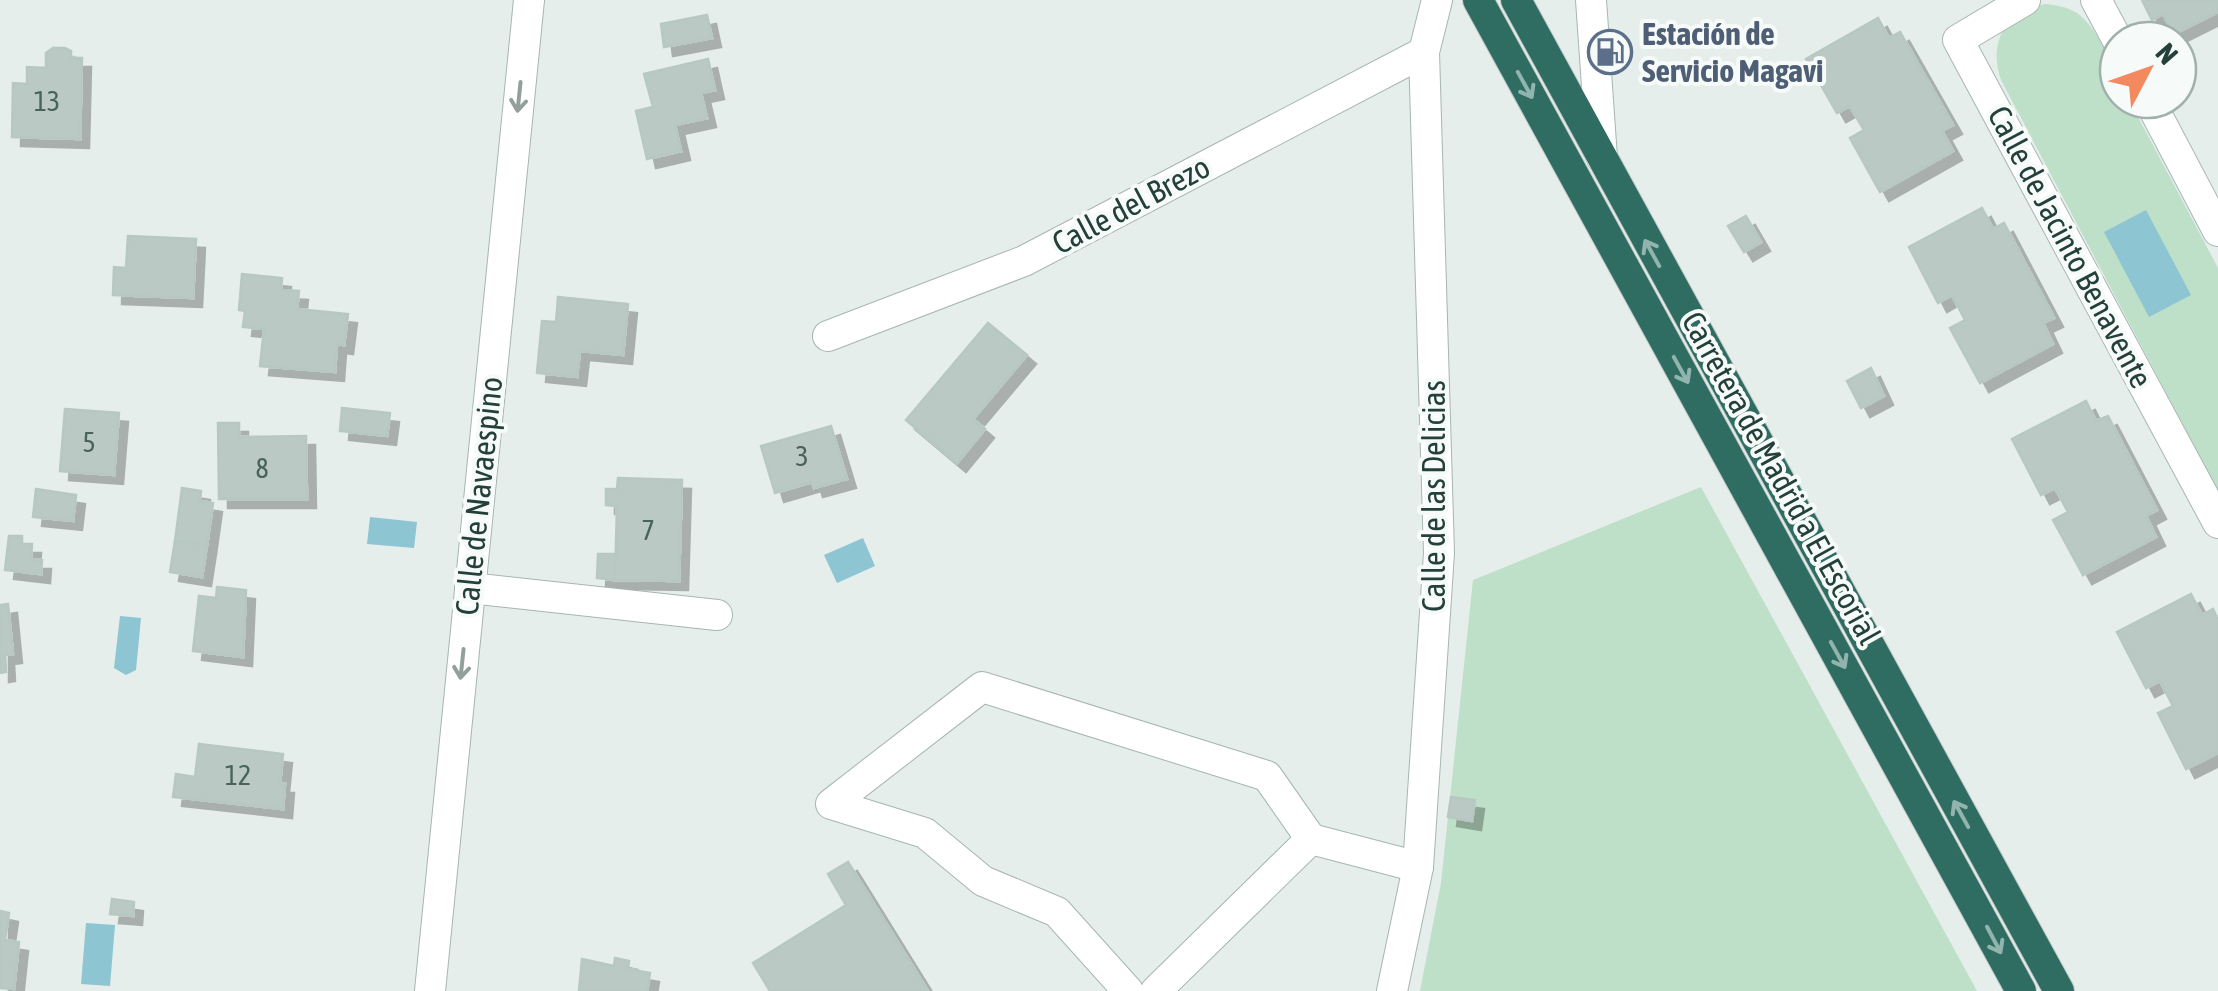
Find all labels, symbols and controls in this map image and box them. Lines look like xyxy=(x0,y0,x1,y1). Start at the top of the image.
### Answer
place label: Estación de Servicio Magavi xyxy=(1642,15,1823,89)
north arrow xyxy=(2098,20,2198,120)
fuel station icon: Estación de Servicio Magavi xyxy=(1587,29,1633,75)
text: N xyxy=(2149,37,2184,70)
one-way arrow xyxy=(1515,70,1535,100)
one-way arrow xyxy=(509,80,528,113)
house number: 13 xyxy=(34,85,60,117)
street label: Calle de Jacinto Benavente xyxy=(1981,100,2160,394)
street label: Calle del Brezo xyxy=(1046,148,1216,261)
one-way arrow xyxy=(1642,239,1662,268)
street label: Carretera de Madrid a El Escorial xyxy=(1675,305,1888,651)
one-way arrow xyxy=(1672,355,1692,384)
street label: Calle de Navaespino xyxy=(448,375,509,617)
street label: Calle de las Delicias xyxy=(1415,380,1452,612)
house number: 5 xyxy=(82,426,96,458)
house number: 3 xyxy=(795,440,809,472)
house number: 8 xyxy=(255,452,269,484)
house number: 7 xyxy=(641,514,655,546)
one-way arrow xyxy=(1829,640,1848,669)
one-way arrow xyxy=(453,648,472,680)
house number: 12 xyxy=(225,759,251,791)
one-way arrow xyxy=(1951,799,1971,829)
one-way arrow xyxy=(1985,925,2004,955)

